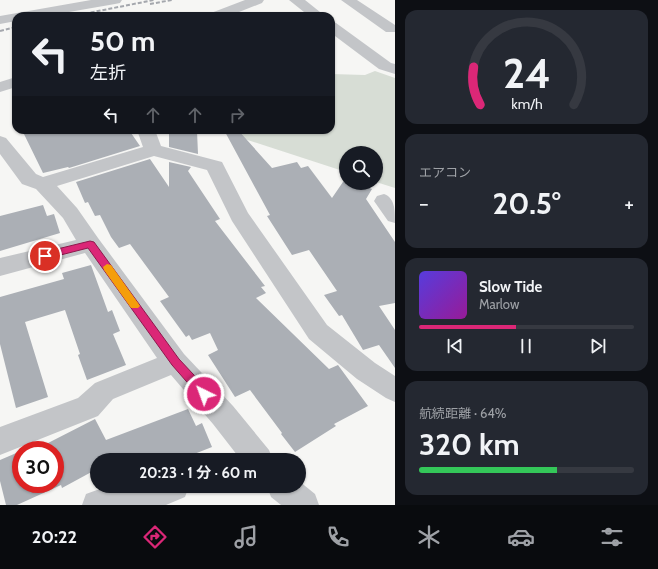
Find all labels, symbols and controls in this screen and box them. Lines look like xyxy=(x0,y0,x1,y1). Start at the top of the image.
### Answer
text: 50 m xyxy=(90,24,155,58)
icon: left xyxy=(24,28,76,80)
text: 24 xyxy=(503,48,550,98)
text: 左折 xyxy=(90,62,126,84)
text: km/h xyxy=(511,94,542,112)
icon: left xyxy=(100,104,122,126)
icon: ahead xyxy=(142,104,164,126)
icon: ahead xyxy=(184,104,206,126)
icon: right xyxy=(226,104,248,126)
map controls xyxy=(339,146,383,190)
button: search xyxy=(339,146,383,190)
text: エアコン xyxy=(419,164,471,180)
text: 20.5° xyxy=(492,185,561,222)
text: − xyxy=(419,190,429,217)
text: + xyxy=(624,190,634,217)
pin xyxy=(28,239,62,273)
icon: arrive xyxy=(34,245,56,267)
text: Slow Tide xyxy=(479,278,542,296)
text: Marlow xyxy=(479,296,519,312)
icon: previous xyxy=(444,335,466,357)
icon: pause xyxy=(515,335,537,357)
icon: next xyxy=(587,335,609,357)
position arrow xyxy=(183,373,225,415)
text: 航続距離 · 64% xyxy=(419,405,507,421)
text: 320 km xyxy=(419,426,520,463)
speed limit sign: 30 xyxy=(12,441,64,493)
text: 20:23 · 1 分 · 60 m xyxy=(139,464,257,482)
icon: directions xyxy=(141,523,169,551)
icon: music xyxy=(232,523,260,551)
icon: phone xyxy=(324,523,352,551)
icon: climate xyxy=(415,523,443,551)
icon: car xyxy=(507,523,535,551)
icon: filters xyxy=(598,523,626,551)
text: 20:22 xyxy=(32,526,77,548)

